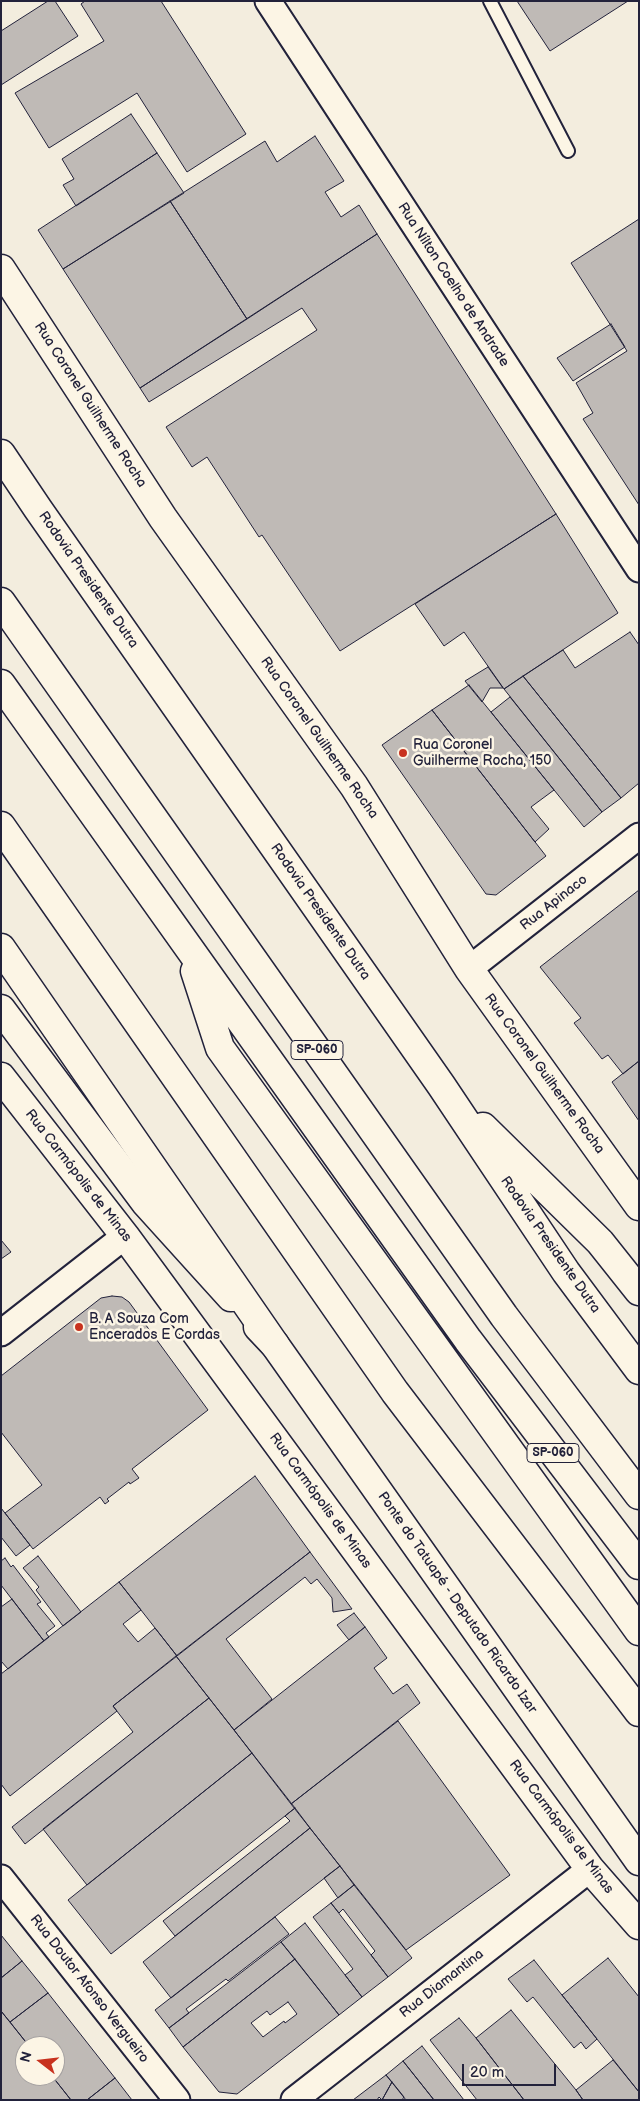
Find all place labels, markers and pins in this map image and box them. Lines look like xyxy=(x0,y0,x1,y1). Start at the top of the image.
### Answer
place label: Rua Coronel Guilherme Rocha, 150 xyxy=(413,737,551,770)
marker: Rua Coronel Guilherme Rocha, 150 xyxy=(397,747,409,759)
place label: B. A Souza Com Encerados E Cordas xyxy=(89,1311,220,1344)
marker: B. A Souza Com Encerados E Cordas xyxy=(73,1321,85,1333)

